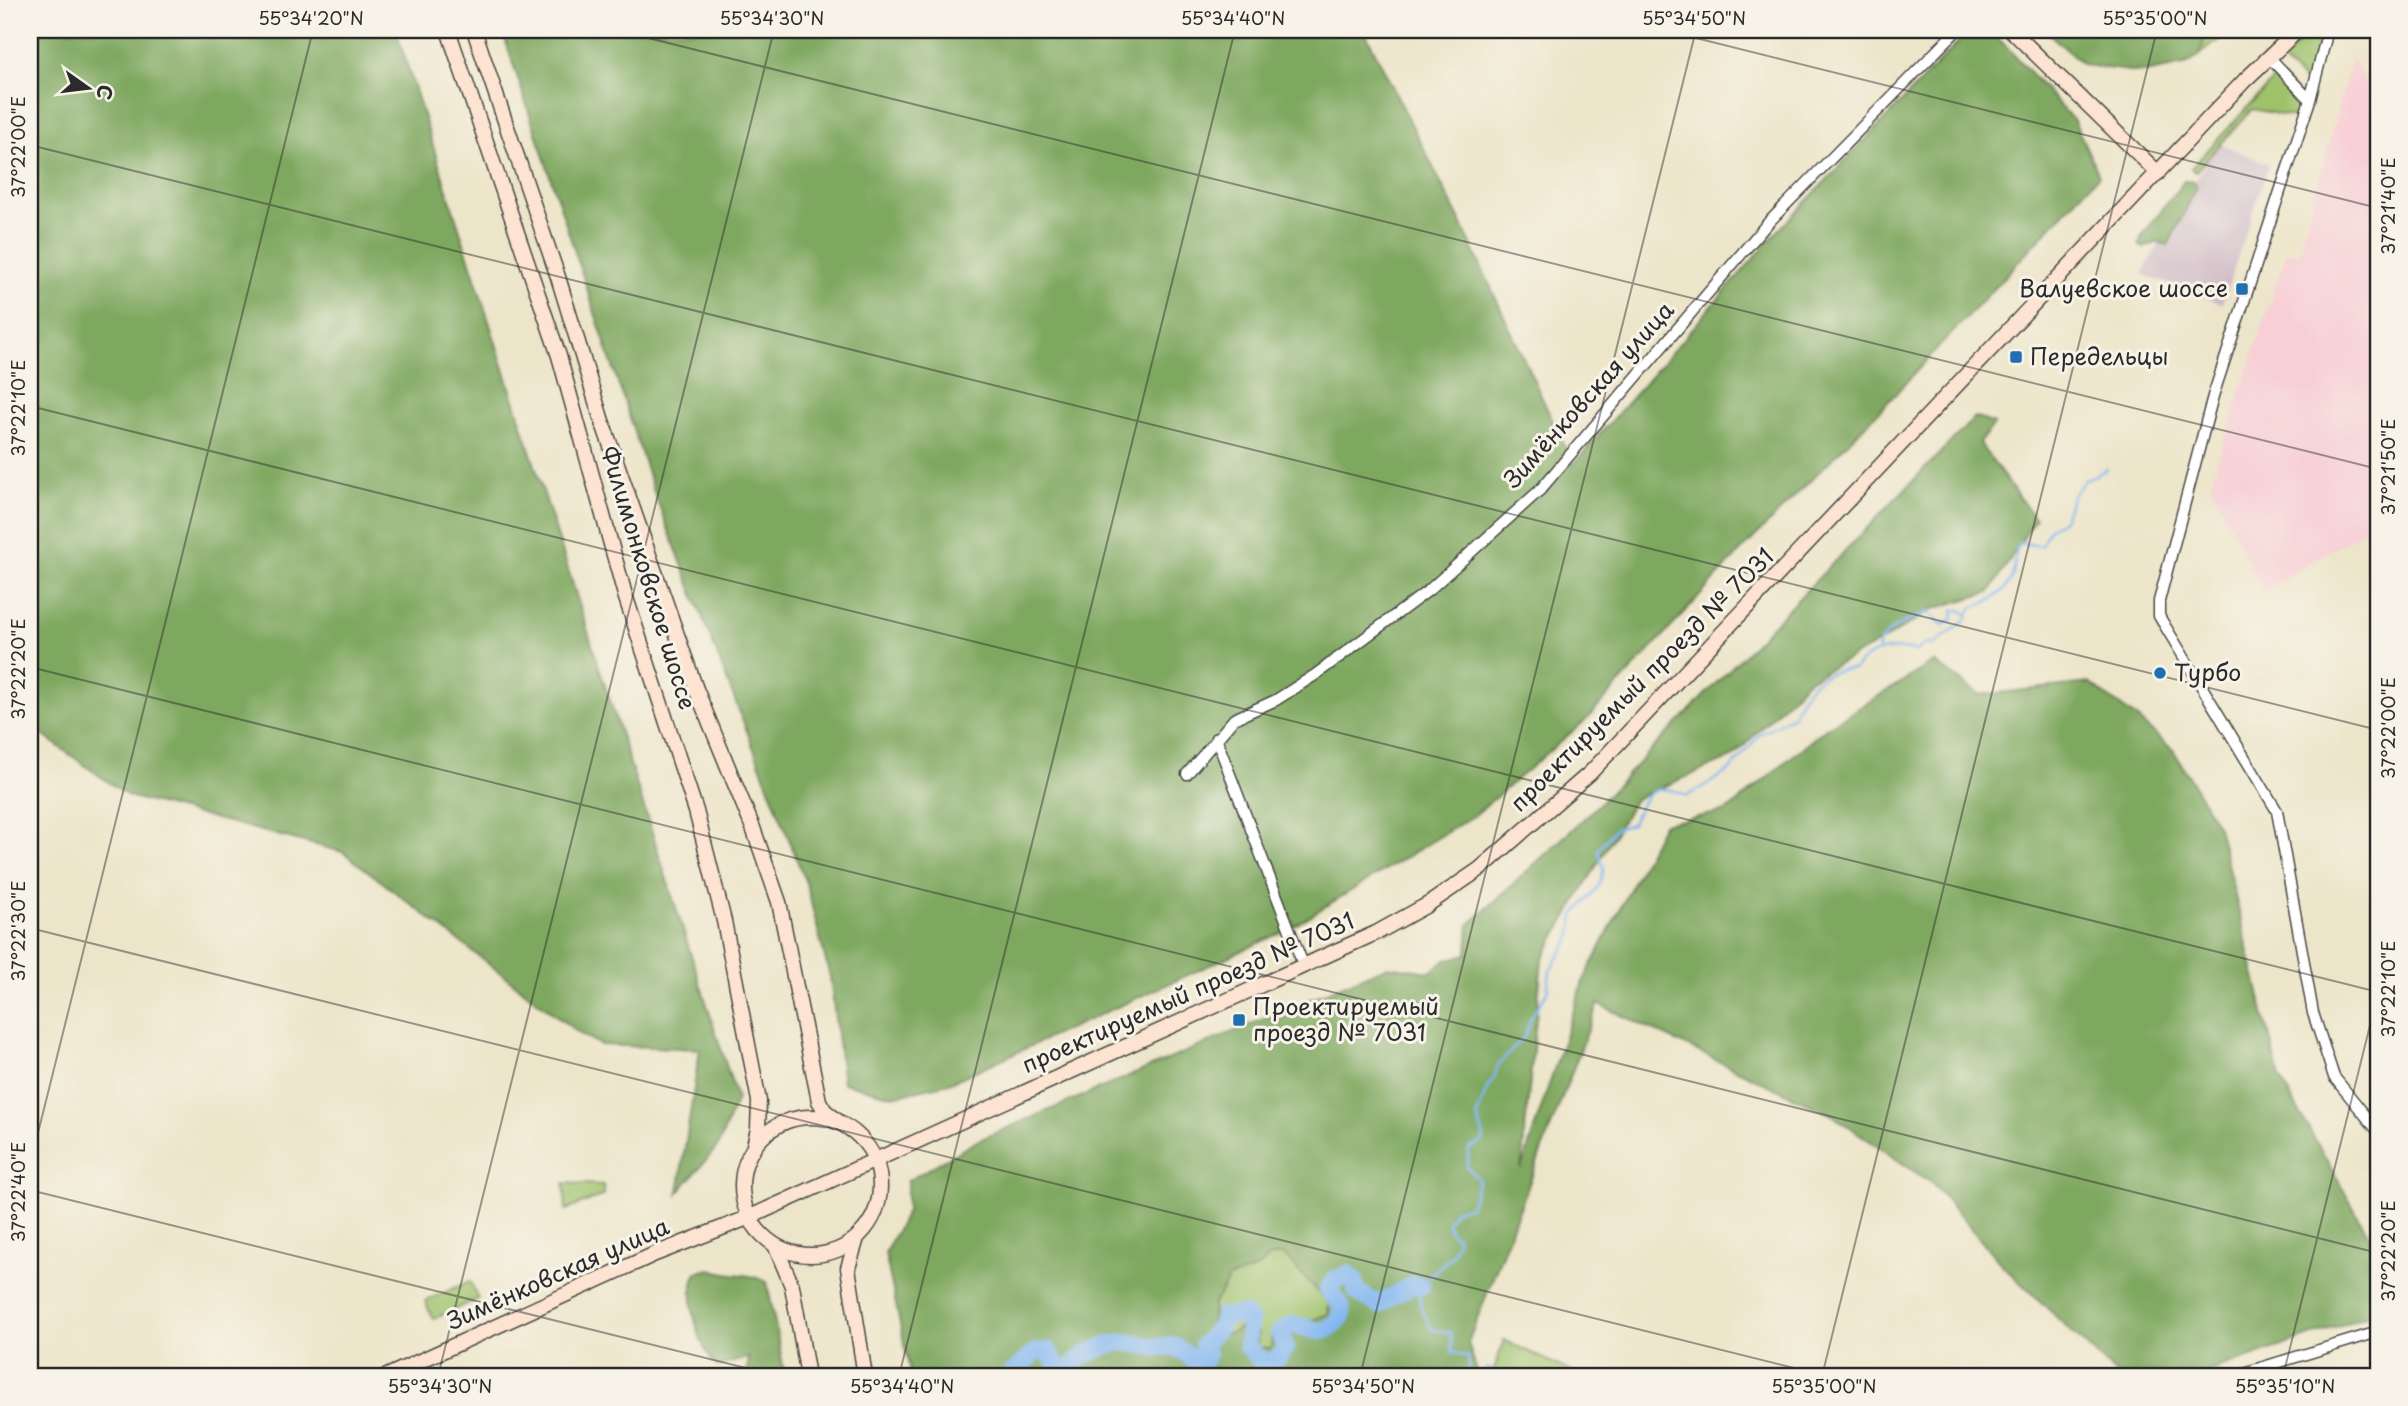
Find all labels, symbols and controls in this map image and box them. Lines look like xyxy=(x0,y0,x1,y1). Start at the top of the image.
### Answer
text: 55°34'20"N xyxy=(258,4,364,31)
text: 55°34'30"N xyxy=(720,4,824,31)
text: 55°34'40"N xyxy=(1181,4,1285,31)
text: 55°34'50"N xyxy=(1642,4,1746,31)
text: 55°35'00"N xyxy=(2102,4,2208,31)
north arrow xyxy=(52,52,122,122)
text: С xyxy=(90,82,121,103)
text: 37°22'00"E xyxy=(4,96,31,198)
text: 37°21'40"E xyxy=(2374,157,2401,255)
place label: Валуевское шоссе xyxy=(2019,270,2228,305)
marker: Валуевское шоссе xyxy=(2234,281,2250,297)
street label: Зимёнковская улица xyxy=(1494,293,1682,495)
place label: Передельцы xyxy=(2030,338,2168,373)
marker: Передельцы xyxy=(2008,349,2024,365)
text: 37°22'10"E xyxy=(4,359,31,457)
text: 37°21'50"E xyxy=(2374,418,2401,516)
street label: Филимонковское шоссе xyxy=(593,442,706,714)
street label: проектируемый проезд № 7031 xyxy=(1501,539,1781,819)
text: 37°22'20"E xyxy=(4,618,31,720)
place label: Турбо xyxy=(2174,654,2241,689)
marker: Турбо xyxy=(2152,665,2168,681)
text: 37°22'00"E xyxy=(2374,677,2401,779)
text: 37°22'30"E xyxy=(4,881,31,981)
street label: проектируемый проезд № 7031 xyxy=(1015,902,1359,1081)
text: 37°22'10"E xyxy=(2374,940,2401,1038)
place label: Проектируемый проезд № 7031 xyxy=(1253,988,1439,1049)
marker: Проектируемый проезд № 7031 xyxy=(1231,1012,1247,1028)
text: 37°22'40"E xyxy=(4,1142,31,1242)
text: 37°22'20"E xyxy=(2374,1200,2401,1302)
street label: Зимёнковская улица xyxy=(440,1208,675,1338)
text: 55°34'30"N xyxy=(388,1372,492,1399)
text: 55°34'40"N xyxy=(850,1372,954,1399)
text: 55°34'50"N xyxy=(1311,1372,1415,1399)
text: 55°35'00"N xyxy=(1771,1372,1877,1399)
text: 55°35'10"N xyxy=(2235,1372,2335,1399)

